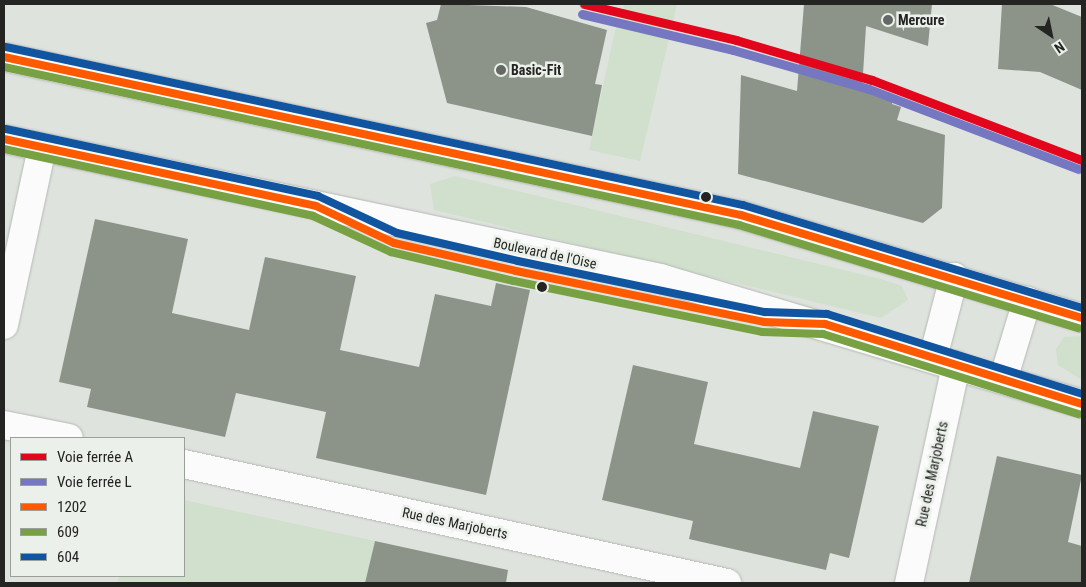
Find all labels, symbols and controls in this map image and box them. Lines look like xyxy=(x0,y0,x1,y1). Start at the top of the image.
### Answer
north arrow xyxy=(1026,10,1076,60)
place label: Mercure xyxy=(898,12,944,28)
marker: Mercure xyxy=(882,14,894,26)
text: N xyxy=(1051,38,1067,56)
place label: Basic-Fit xyxy=(511,62,561,78)
marker: Basic-Fit xyxy=(495,64,507,76)
unlabelled marker xyxy=(701,192,711,202)
street label: Boulevard de l'Oise xyxy=(492,234,598,272)
unlabelled marker xyxy=(537,282,547,292)
street label: Rue des Marjoberts xyxy=(913,420,951,528)
legend xyxy=(10,437,185,577)
text: Voie ferrée A xyxy=(57,448,133,466)
text: Voie ferrée L xyxy=(57,473,132,491)
text: 1202 xyxy=(57,498,87,516)
street label: Rue des Marjoberts xyxy=(401,504,509,542)
text: 609 xyxy=(57,523,79,541)
text: 604 xyxy=(57,548,79,566)

